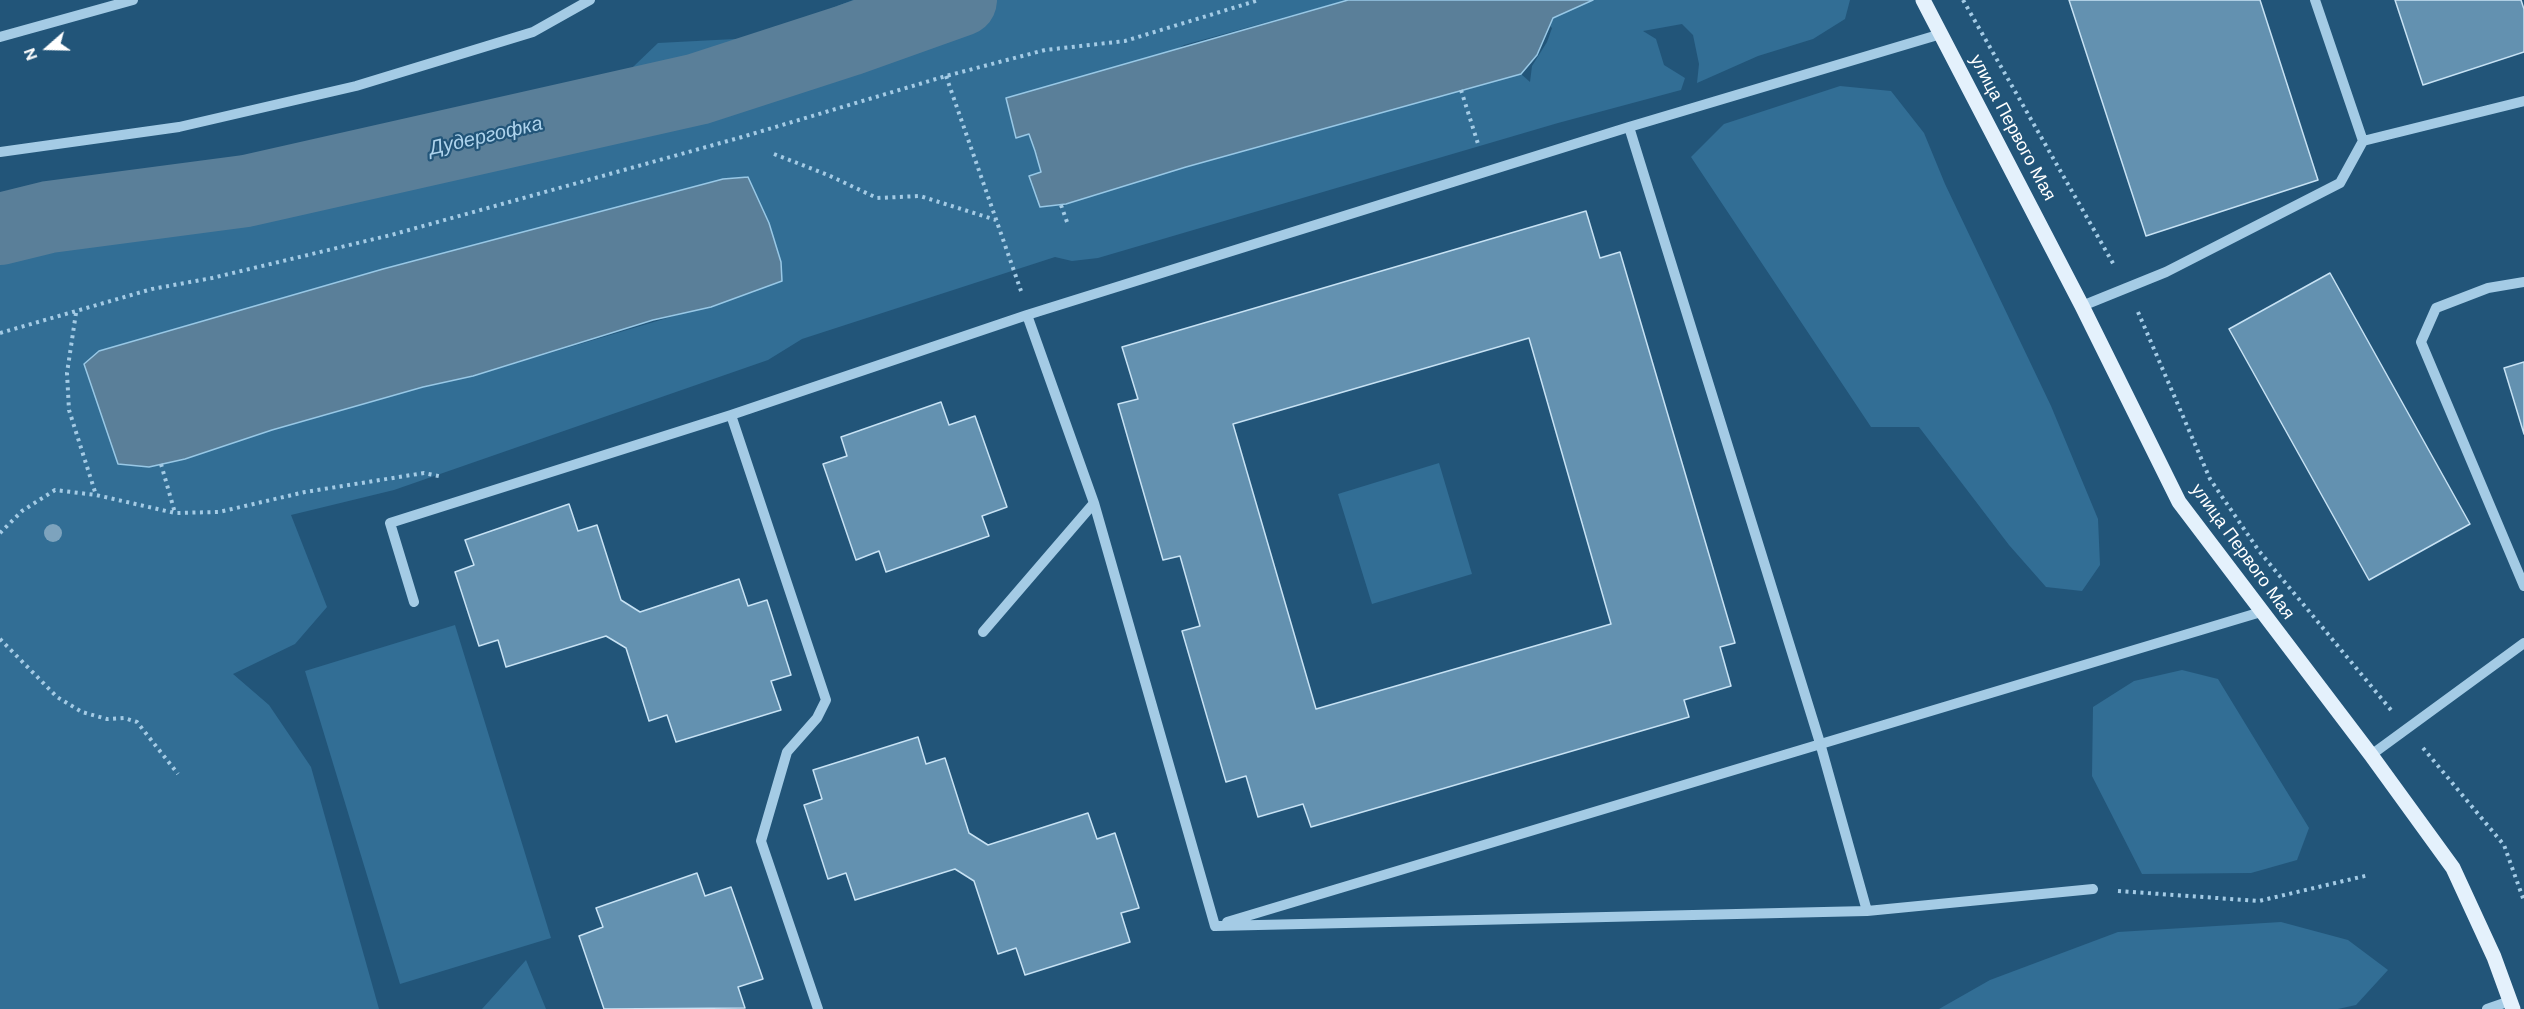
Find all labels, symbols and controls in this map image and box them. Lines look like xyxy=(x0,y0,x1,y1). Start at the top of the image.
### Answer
north arrow xyxy=(18,18,78,78)
text: N xyxy=(19,45,42,63)
street label: улица Первого Мая xyxy=(1964,51,2060,205)
water label: Дудергофка xyxy=(427,112,545,162)
street label: улица Первого Мая xyxy=(2185,480,2299,624)

